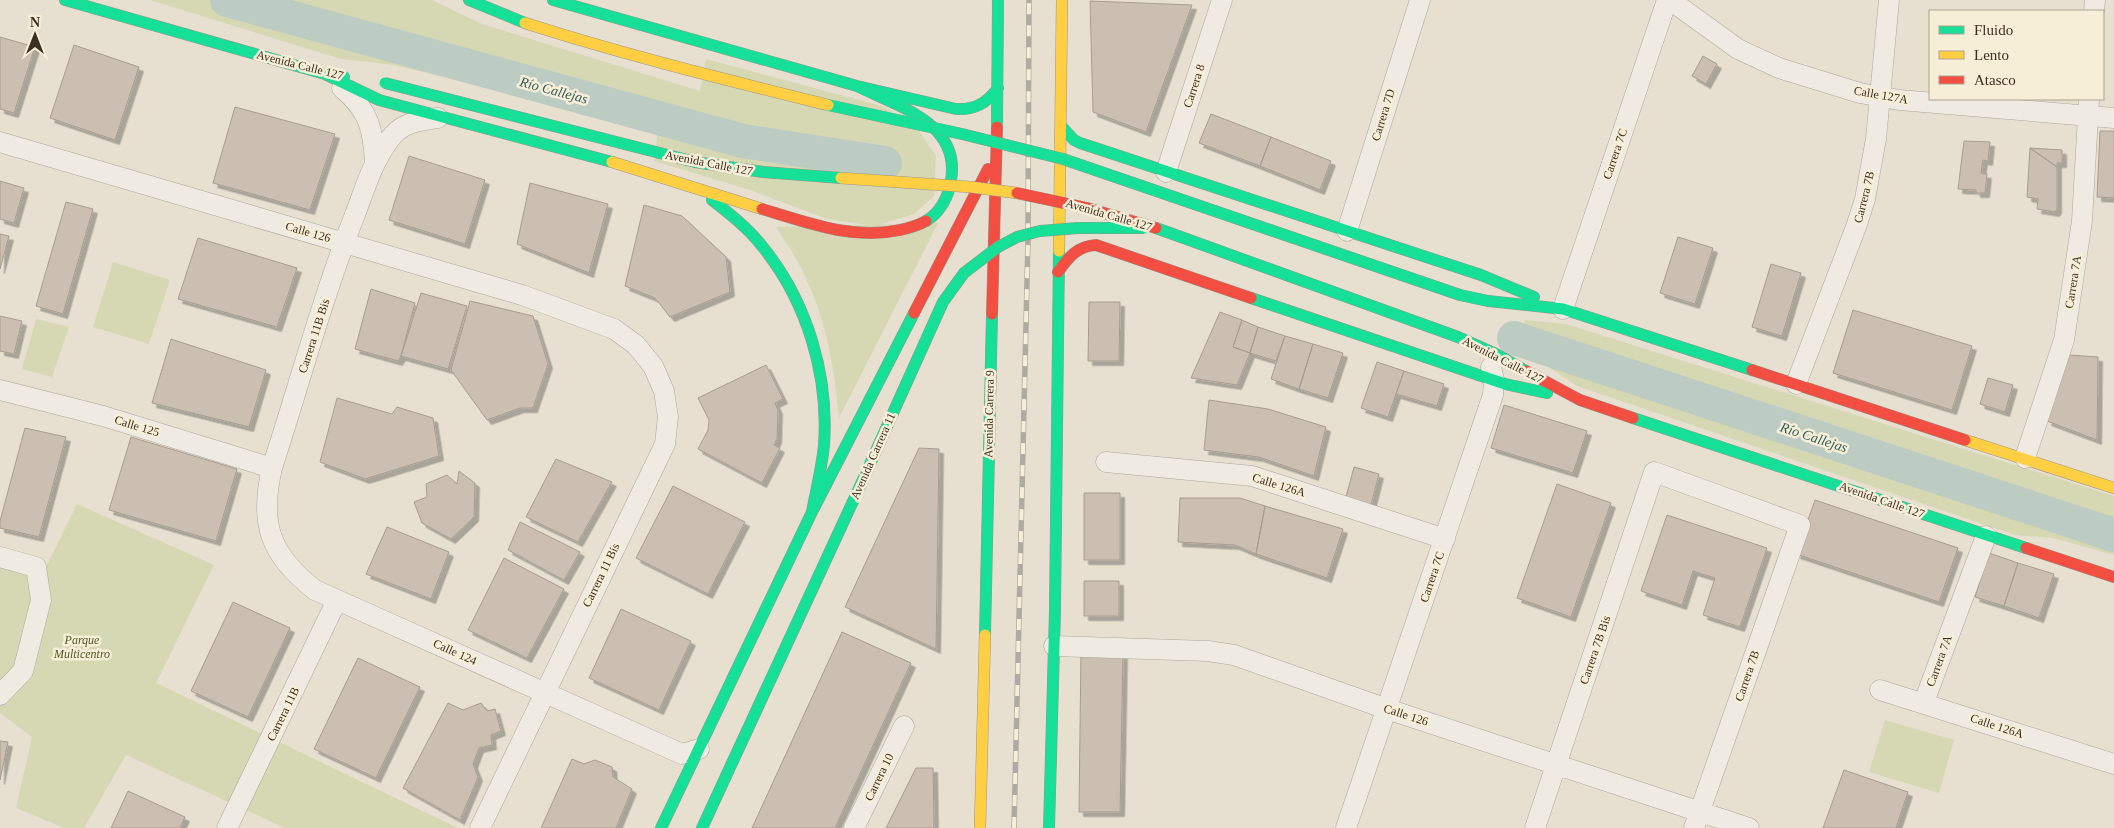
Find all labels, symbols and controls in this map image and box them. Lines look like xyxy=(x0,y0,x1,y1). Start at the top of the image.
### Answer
north arrow xyxy=(10,10,60,60)
legend xyxy=(1929,10,2104,100)
text: N xyxy=(30,15,40,30)
text: Fluido xyxy=(1974,22,2013,38)
street label: Avenida Calle 127 xyxy=(255,47,345,83)
text: Lento xyxy=(1974,47,2009,63)
street label: Carrera 8 xyxy=(1180,62,1208,110)
text: Atasco xyxy=(1974,72,2016,88)
water label: Río Callejas xyxy=(517,74,590,107)
street label: Calle 127A xyxy=(1853,83,1910,107)
street label: Carrera 7D xyxy=(1368,87,1398,143)
street label: Carrera 7C xyxy=(1600,127,1630,181)
street label: Avenida Calle 127 xyxy=(664,148,754,178)
street label: Carrera 7B xyxy=(1851,170,1877,224)
street label: Avenida Calle 127 xyxy=(1064,196,1154,234)
street label: Calle 126 xyxy=(284,219,332,245)
street label: Carrera 7A xyxy=(2062,254,2084,310)
street label: Carrera 11B Bis xyxy=(295,297,333,375)
street label: Avenida Calle 127 xyxy=(1460,334,1546,386)
street label: Avenida Carrera 9 xyxy=(981,370,997,458)
street label: Avenida Carrera 11 xyxy=(848,411,898,501)
street label: Calle 125 xyxy=(113,413,161,439)
water label: Río Callejas xyxy=(1777,419,1850,456)
street label: Calle 126A xyxy=(1251,470,1308,500)
street label: Avenida Calle 127 xyxy=(1838,479,1926,521)
street label: Carrera 11 Bis xyxy=(579,540,623,609)
street label: Carrera 7C xyxy=(1417,550,1447,604)
street label: Carrera 7B Bis xyxy=(1577,613,1613,686)
park label: Parque Multicentro xyxy=(53,633,110,661)
street label: Carrera 7A xyxy=(1923,633,1955,689)
street label: Calle 124 xyxy=(431,636,479,668)
street label: Carrera 7B xyxy=(1732,649,1762,703)
street label: Carrera 11B xyxy=(264,685,302,743)
street label: Calle 126 xyxy=(1382,701,1430,729)
street label: Calle 126A xyxy=(1969,711,2026,741)
street label: Carrera 10 xyxy=(862,751,896,803)

